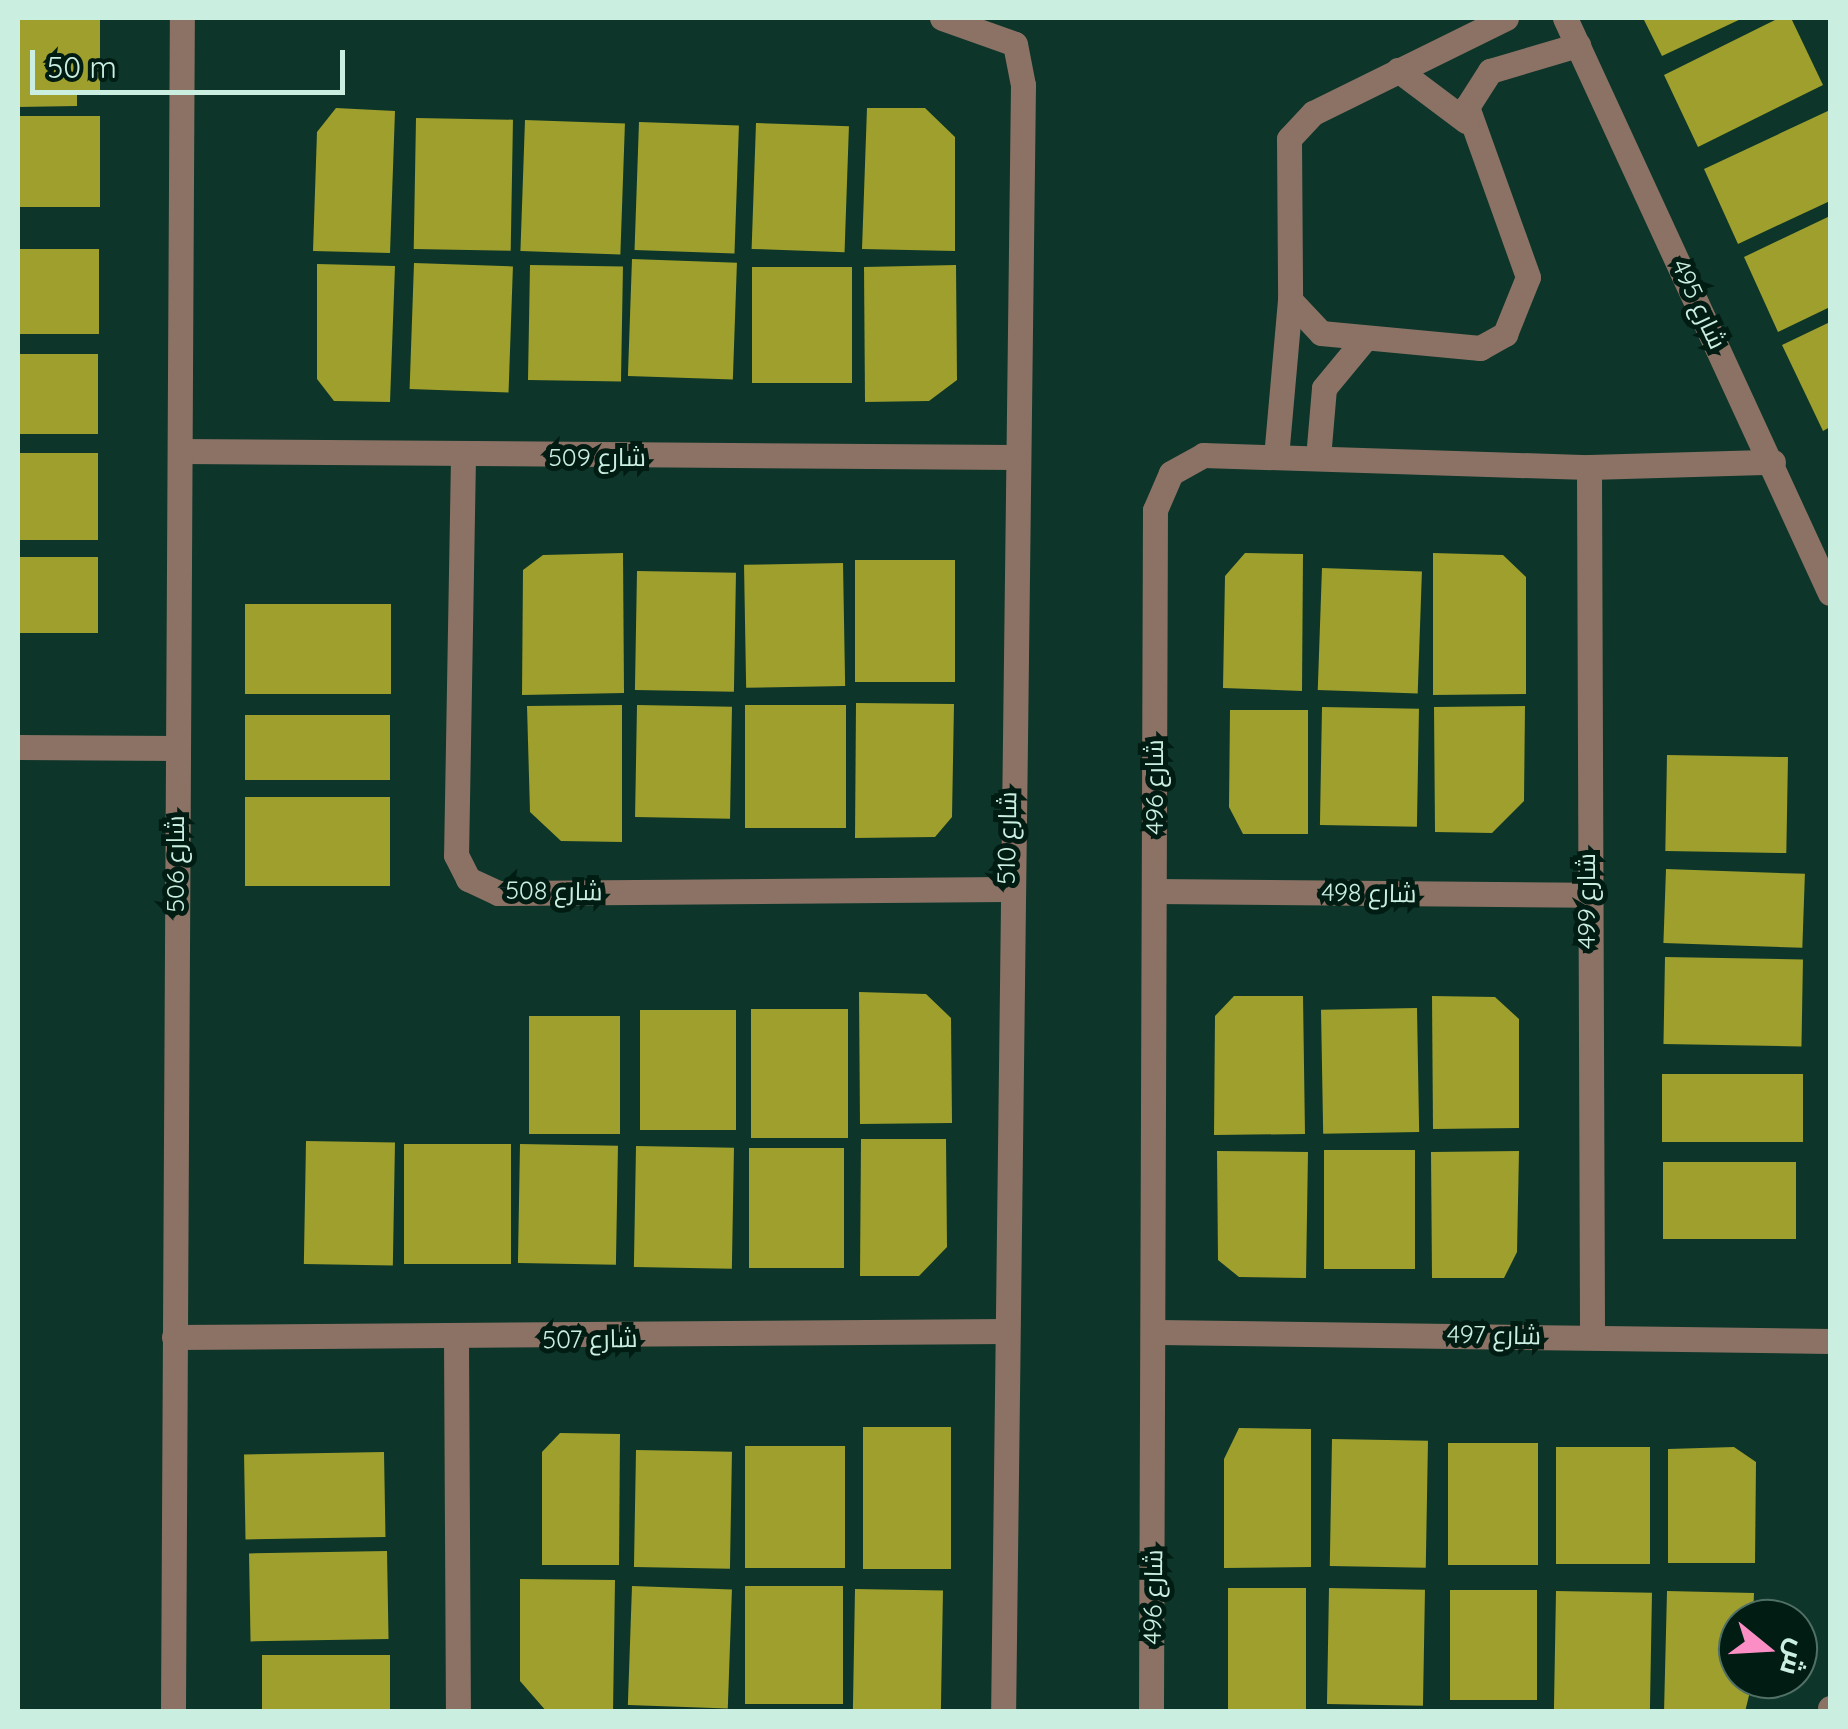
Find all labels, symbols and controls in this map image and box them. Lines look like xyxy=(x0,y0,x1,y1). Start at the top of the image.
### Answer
scale bar xyxy=(35,30,350,92)
text: 50 m xyxy=(47,48,117,86)
street label: شارع 495 xyxy=(1665,254,1733,354)
street label: شارع 509 xyxy=(548,442,646,472)
street label: شارع 496 xyxy=(1139,739,1169,835)
street label: شارع 510 xyxy=(991,791,1023,885)
street label: شارع 506 xyxy=(160,815,190,913)
street label: شارع 499 xyxy=(1571,853,1601,949)
street label: شارع 508 xyxy=(505,875,603,907)
street label: شارع 498 xyxy=(1321,877,1417,909)
street label: شارع 497 xyxy=(1447,1319,1541,1351)
street label: شارع 507 xyxy=(542,1323,638,1355)
street label: شارع 496 xyxy=(1137,1549,1169,1645)
north arrow xyxy=(1718,1599,1818,1699)
text: ش xyxy=(1773,1635,1817,1680)

